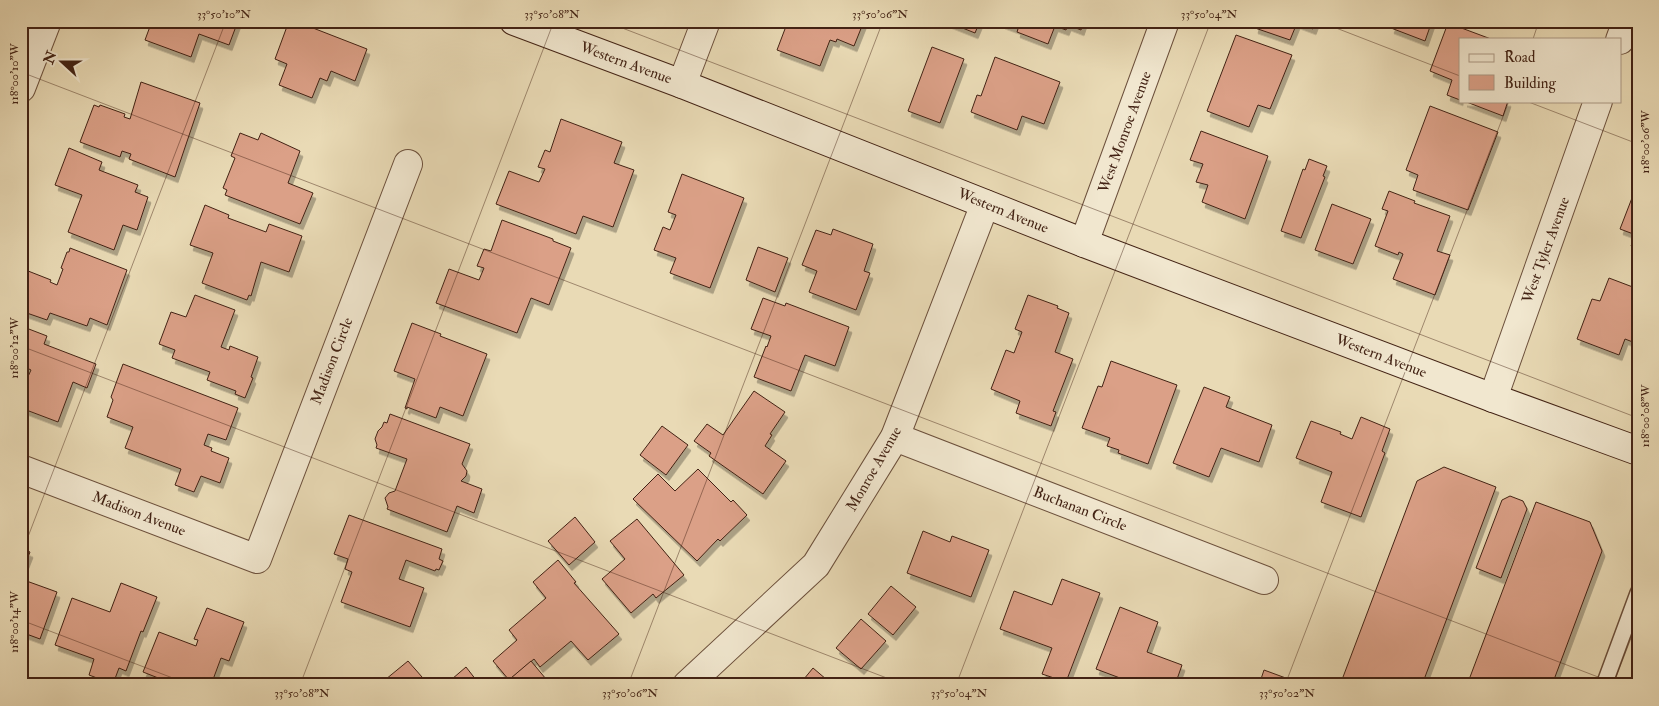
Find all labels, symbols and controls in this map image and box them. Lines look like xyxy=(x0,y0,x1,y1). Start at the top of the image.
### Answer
text: 33°50'10"N xyxy=(197,7,251,22)
text: 33°50'08"N xyxy=(524,7,580,22)
text: 33°50'06"N xyxy=(852,7,908,22)
text: 33°50'04"N xyxy=(1181,7,1237,22)
street label: Western Avenue xyxy=(577,37,675,88)
north arrow xyxy=(38,38,88,88)
legend xyxy=(1459,38,1622,102)
text: 118°00'10"W xyxy=(7,42,22,105)
text: N xyxy=(40,48,61,67)
text: Road xyxy=(1504,48,1536,67)
street label: West Monroe Avenue xyxy=(1094,69,1156,196)
text: Building xyxy=(1504,74,1556,93)
text: 118°00'06"W xyxy=(1638,109,1653,174)
street label: Western Avenue xyxy=(954,184,1051,238)
street label: West Tyler Avenue xyxy=(1518,194,1574,307)
street label: Madison Circle xyxy=(307,315,357,407)
text: 118°00'12"W xyxy=(7,316,22,379)
street label: Western Avenue xyxy=(1332,330,1429,382)
text: 118°00'08"W xyxy=(1638,384,1653,448)
street label: Monroe Avenue xyxy=(842,423,906,515)
street label: Buchanan Circle xyxy=(1030,482,1130,536)
street label: Madison Avenue xyxy=(90,487,188,541)
text: 118°00'14"W xyxy=(7,590,22,653)
text: 33°50'08"N xyxy=(274,686,330,701)
text: 33°50'06"N xyxy=(602,686,658,701)
text: 33°50'04"N xyxy=(931,686,987,701)
text: 33°50'02"N xyxy=(1259,686,1315,701)

